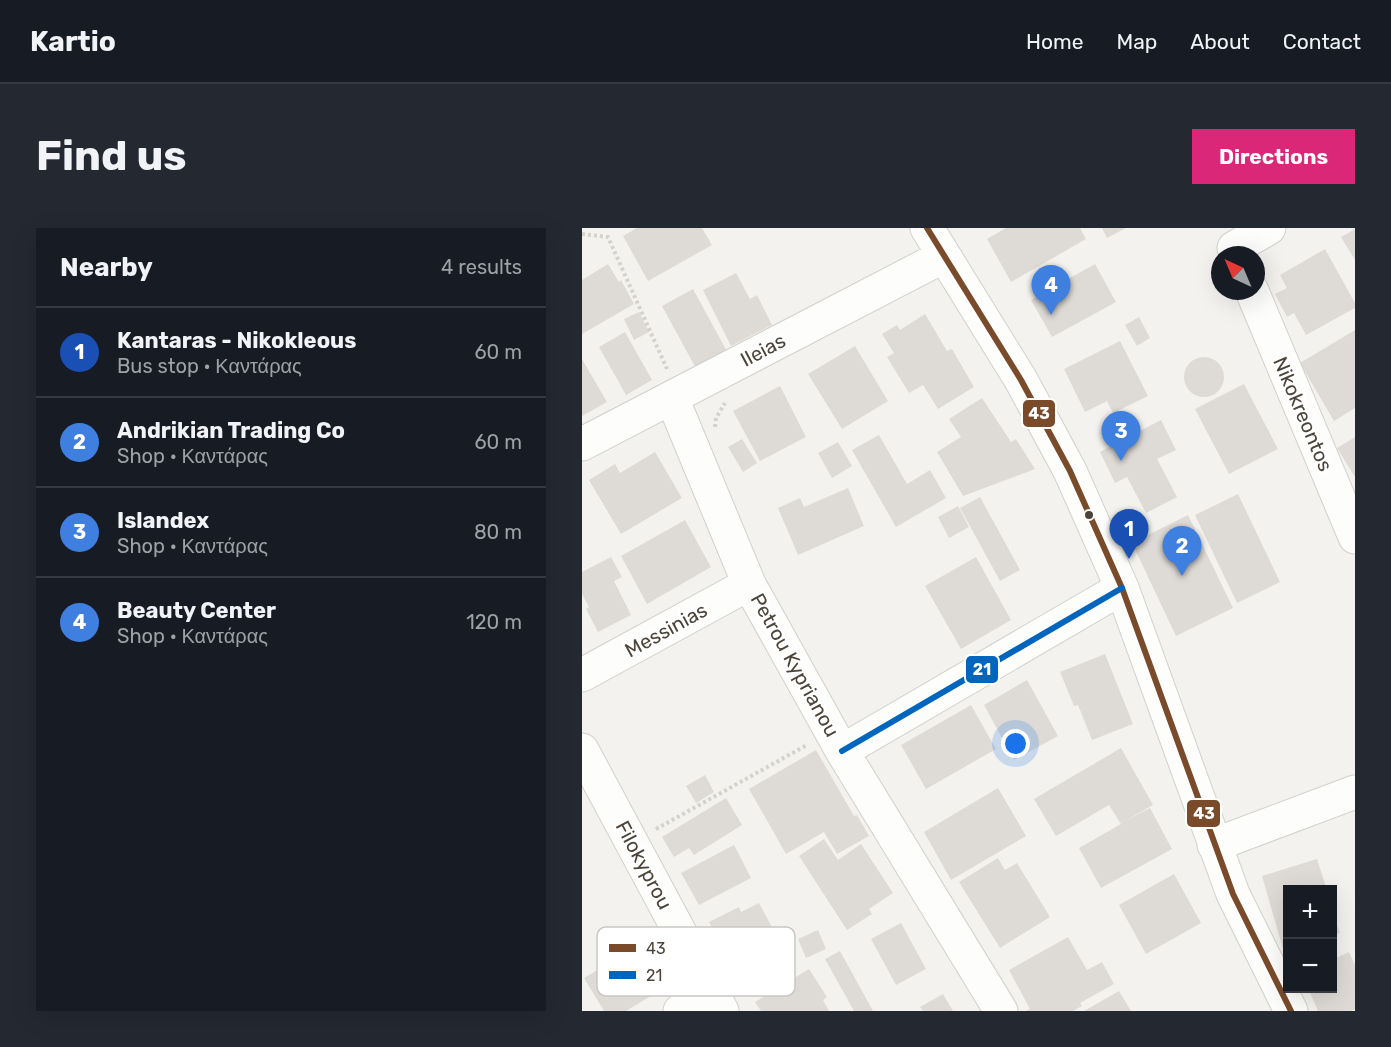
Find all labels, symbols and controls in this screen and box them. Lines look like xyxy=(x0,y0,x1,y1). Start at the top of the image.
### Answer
text: Kartio xyxy=(30,25,116,58)
text: Home xyxy=(1026,29,1083,54)
text: Map xyxy=(1116,29,1157,54)
text: About xyxy=(1190,29,1250,54)
text: Contact xyxy=(1283,29,1361,54)
button: Directions xyxy=(1192,129,1355,184)
text: Find us xyxy=(36,131,187,181)
north arrow xyxy=(1211,246,1265,300)
text: Nearby xyxy=(60,252,153,283)
text: 4 results xyxy=(441,255,522,279)
pin: 4 xyxy=(1032,266,1070,315)
text: Kantaras - Nikokleous xyxy=(117,327,356,354)
street label: Ileias xyxy=(736,328,790,372)
text: 1 xyxy=(75,340,84,364)
text: 60 m xyxy=(475,340,522,364)
street label: Nikokreontos xyxy=(1268,353,1338,475)
text: Bus stop · Καντάρας xyxy=(117,354,302,378)
line badge: 43 xyxy=(1022,399,1056,428)
text: 43 xyxy=(1028,404,1050,423)
pin: 3 xyxy=(1102,412,1140,461)
text: Andrikian Trading Co xyxy=(117,417,345,444)
text: 2 xyxy=(73,430,86,454)
text: 60 m xyxy=(475,430,522,454)
text: Shop · Καντάρας xyxy=(117,444,268,468)
text: Islandex xyxy=(117,507,209,534)
unlabelled marker xyxy=(1083,509,1095,521)
pin: 1 xyxy=(1110,510,1148,559)
text: 3 xyxy=(73,520,86,544)
text: 80 m xyxy=(474,520,522,544)
pin: 2 xyxy=(1162,526,1202,576)
text: Shop · Καντάρας xyxy=(117,534,268,558)
street label: Petrou Kyprianou xyxy=(746,589,844,741)
text: Beauty Center xyxy=(117,597,276,624)
street label: Messinias xyxy=(621,598,711,662)
text: 4 xyxy=(73,610,86,634)
text: 120 m xyxy=(466,610,522,634)
text: Shop · Καντάρας xyxy=(117,624,268,648)
line badge: 21 xyxy=(965,655,999,684)
text: 21 xyxy=(973,660,991,679)
your location xyxy=(1001,729,1030,758)
line badge: 43 xyxy=(1186,799,1221,828)
text: 43 xyxy=(1193,804,1215,823)
street label: Filokyprou xyxy=(611,817,677,913)
map controls xyxy=(1283,885,1337,993)
button: + xyxy=(1283,885,1337,939)
legend xyxy=(597,927,795,996)
text: 43 xyxy=(646,939,666,958)
button: − xyxy=(1283,939,1337,993)
text: 21 xyxy=(646,966,662,985)

